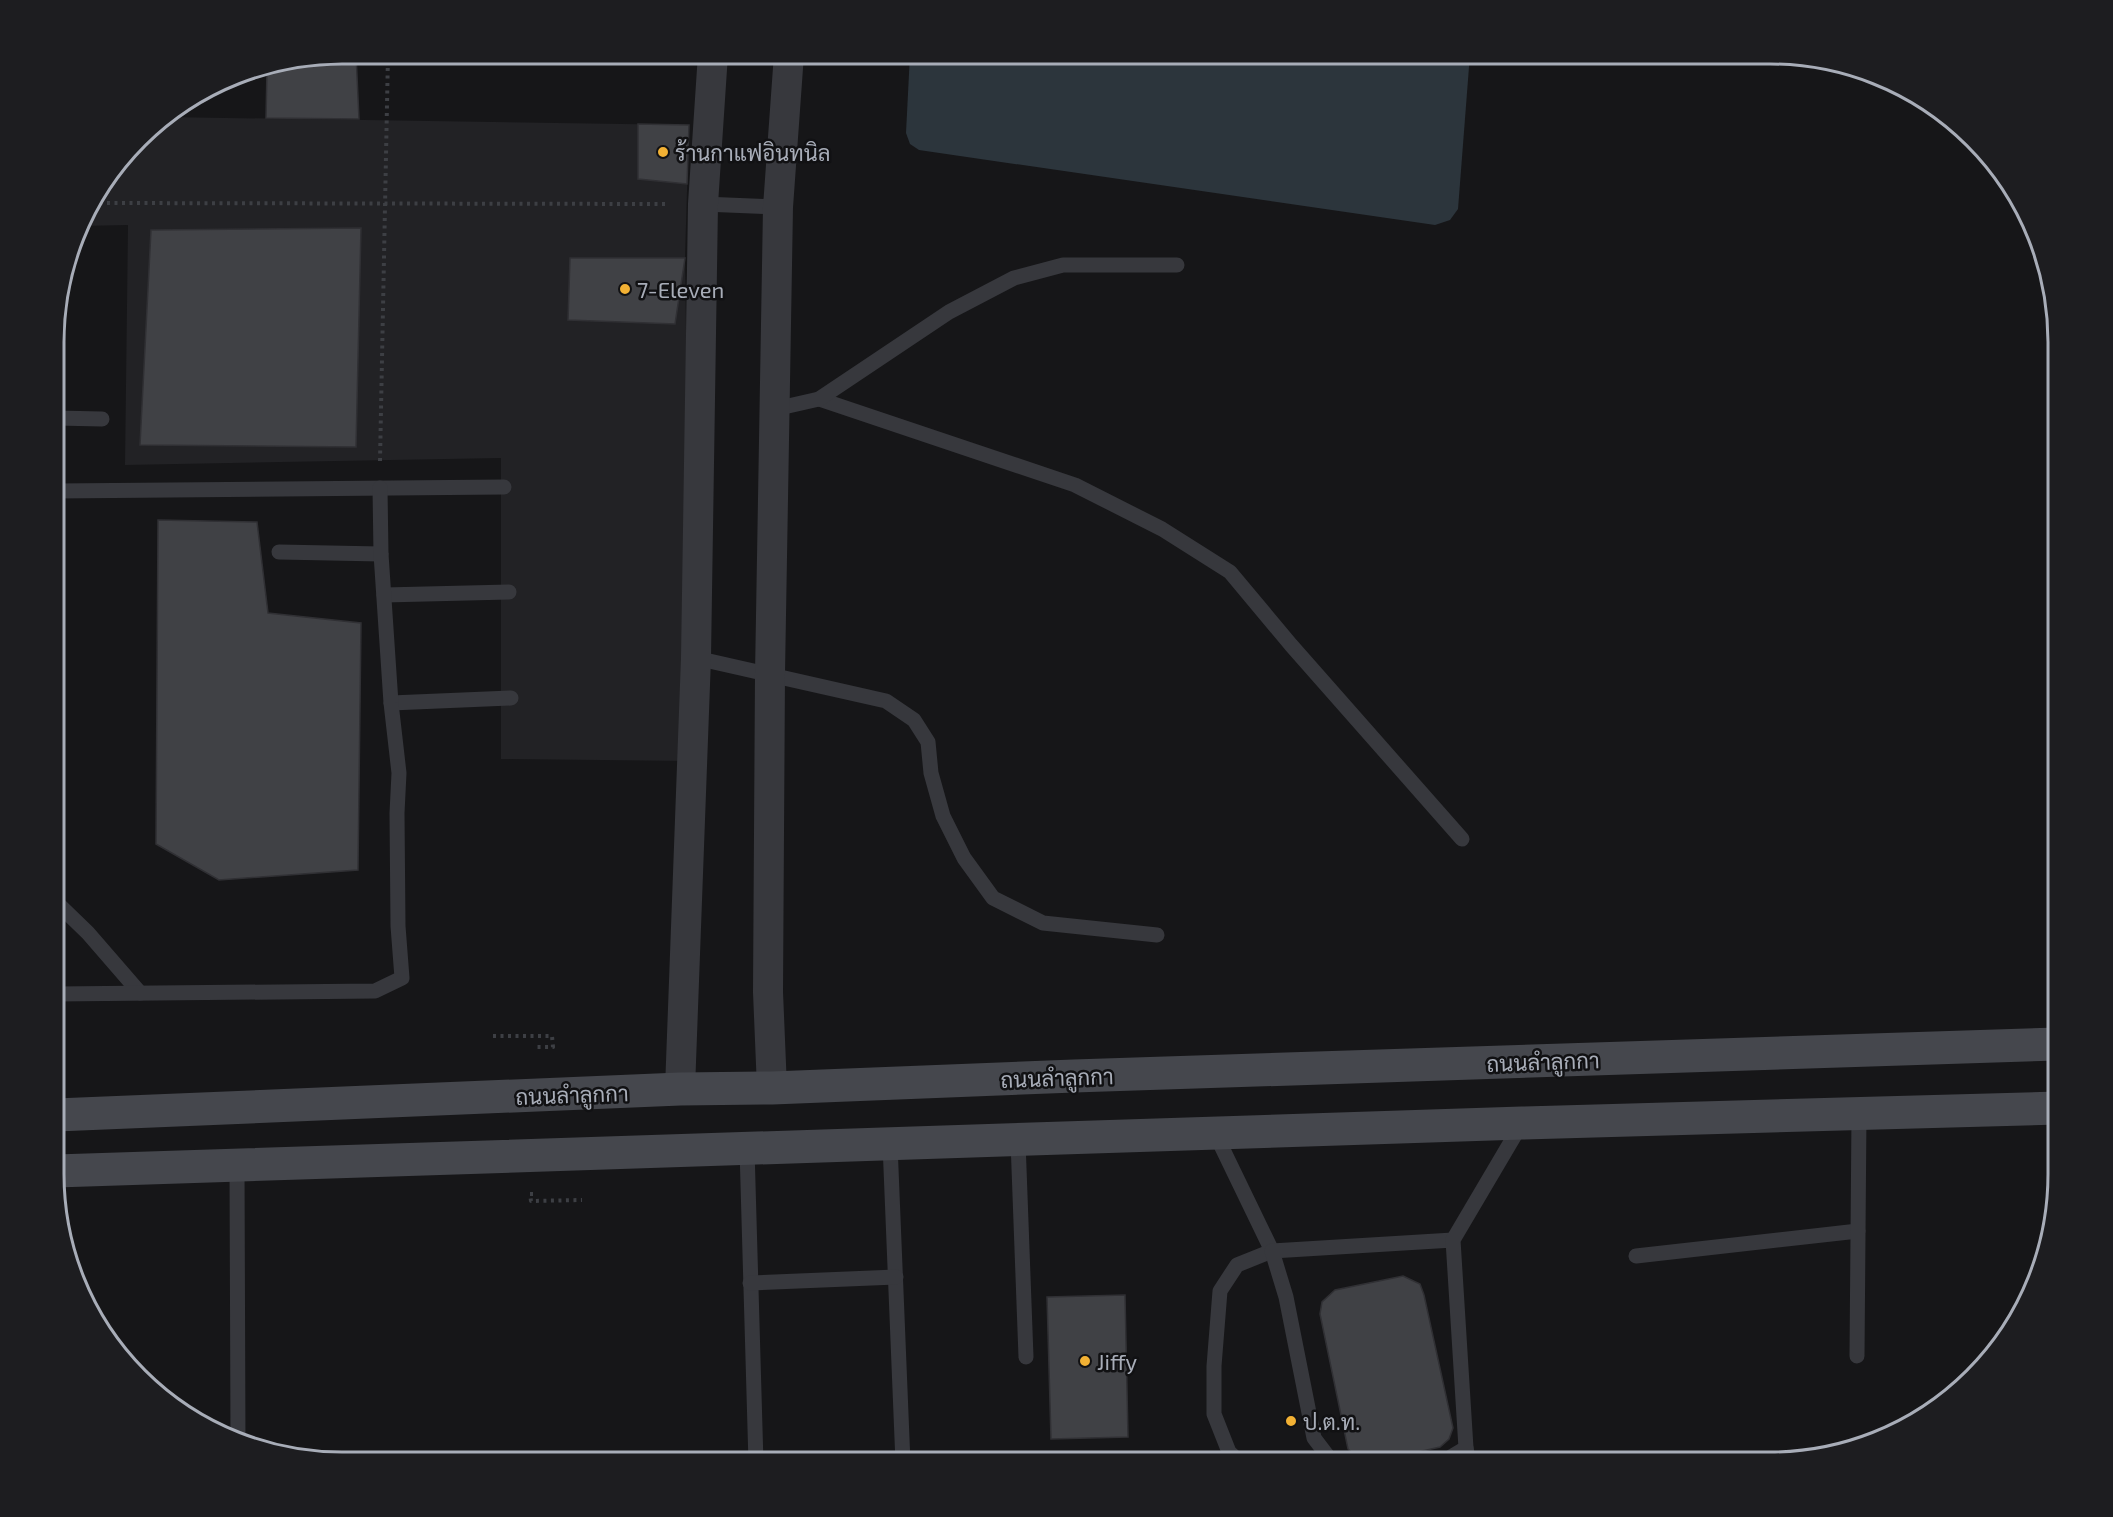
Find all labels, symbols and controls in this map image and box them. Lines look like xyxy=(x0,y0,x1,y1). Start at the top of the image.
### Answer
place label: ร้านกาแฟอินทนิล xyxy=(675,139,830,165)
marker: ร้านกาแฟอินทนิล xyxy=(656,145,670,159)
place label: 7-Eleven xyxy=(637,276,724,302)
marker: 7-Eleven xyxy=(618,282,632,296)
street label: ถนนลำลูกกา xyxy=(1486,1046,1600,1080)
street label: ถนนลำลูกกา xyxy=(1000,1062,1114,1096)
street label: ถนนลำลูกกา xyxy=(515,1079,629,1113)
place label: Jiffy xyxy=(1097,1348,1138,1374)
marker: Jiffy xyxy=(1078,1354,1092,1368)
place label: ป.ต.ท. xyxy=(1303,1408,1360,1434)
marker: ป.ต.ท. xyxy=(1284,1414,1298,1428)

